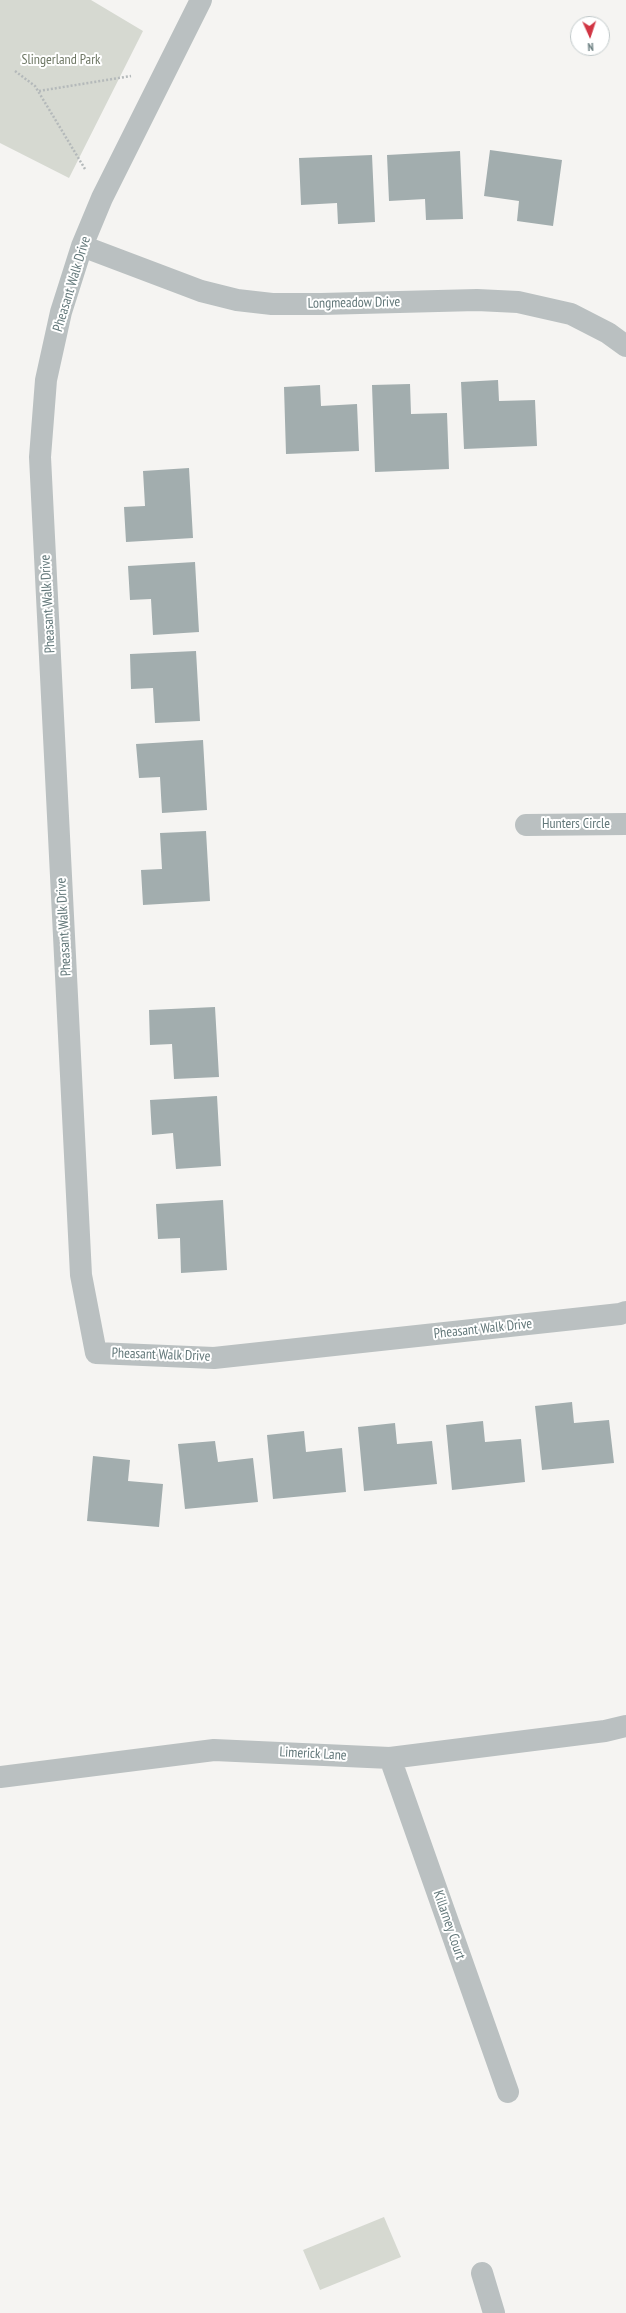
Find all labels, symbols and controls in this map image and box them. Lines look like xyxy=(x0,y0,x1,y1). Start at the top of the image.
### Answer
north arrow xyxy=(570,16,610,56)
text: N xyxy=(587,40,594,54)
park label: Slingerland Park xyxy=(22,52,100,68)
street label: Pheasant Walk Drive xyxy=(50,234,94,334)
street label: Longmeadow Drive xyxy=(308,294,400,312)
street label: Pheasant Walk Drive xyxy=(37,554,59,654)
street label: Hunters Circle xyxy=(542,816,610,832)
street label: Pheasant Walk Drive xyxy=(53,877,75,977)
street label: Pheasant Walk Drive xyxy=(433,1315,533,1343)
street label: Pheasant Walk Drive xyxy=(111,1345,211,1365)
street label: Limerick Lane xyxy=(279,1744,347,1764)
street label: Killarney Court xyxy=(429,1888,469,1962)

